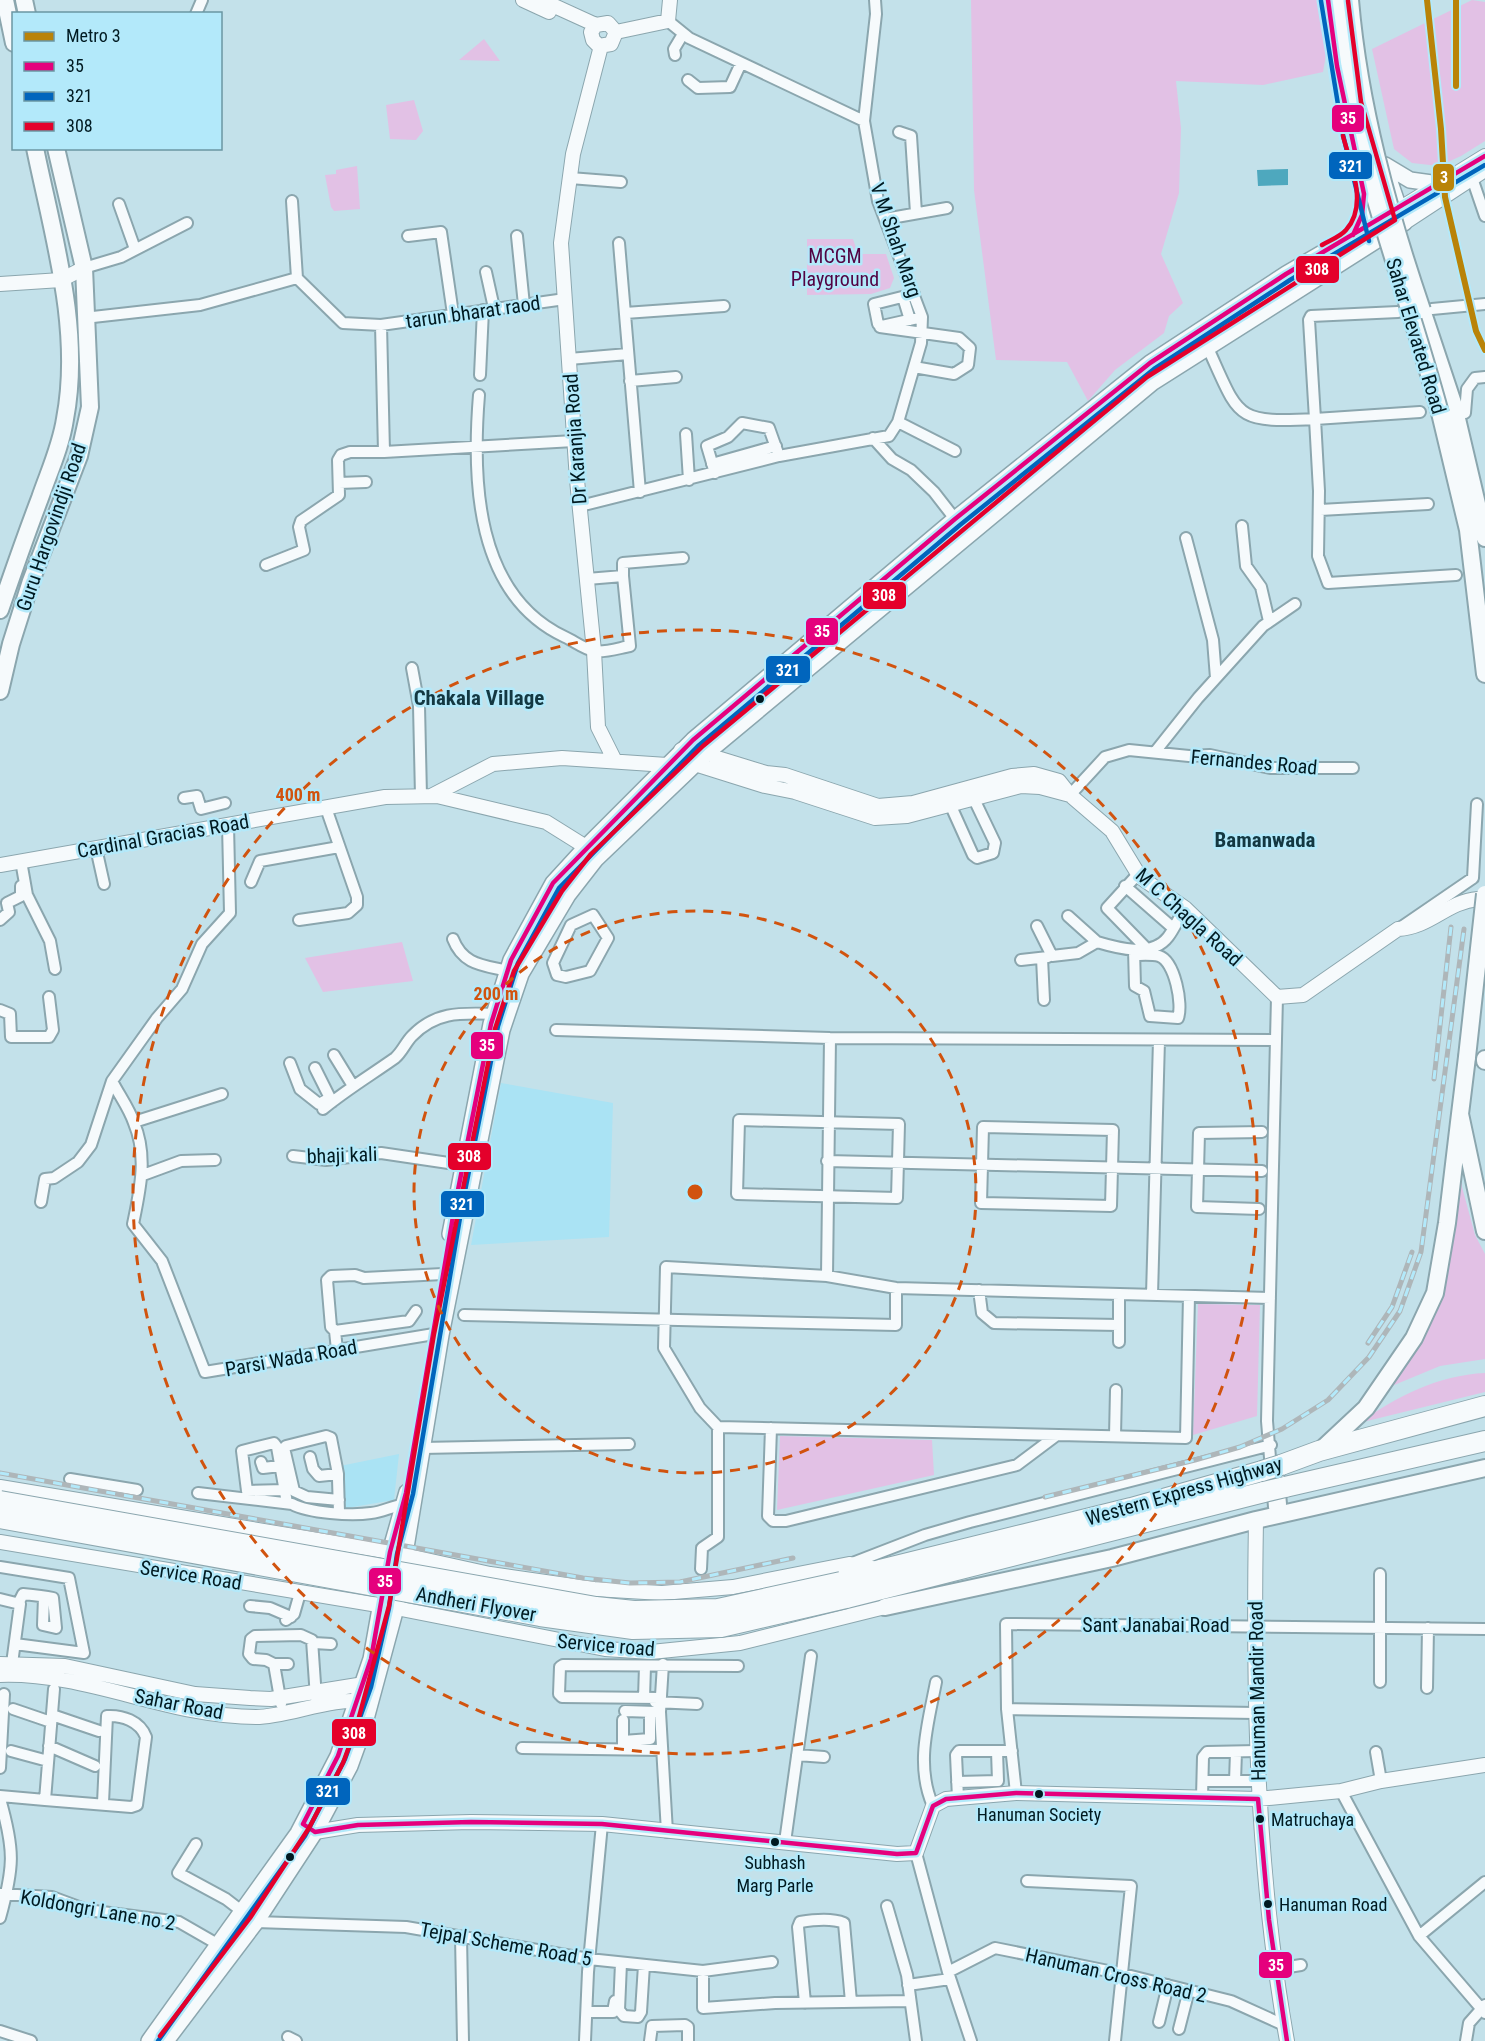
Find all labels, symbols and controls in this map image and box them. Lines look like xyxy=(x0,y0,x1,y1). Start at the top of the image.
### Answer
legend xyxy=(12,12,222,150)
text: Metro 3 xyxy=(66,25,121,46)
text: 35 xyxy=(66,55,84,76)
text: 321 xyxy=(66,85,93,106)
line badge: 35 xyxy=(1331,104,1365,133)
text: 35 xyxy=(1340,109,1356,128)
text: 308 xyxy=(66,115,93,136)
line badge: 321 xyxy=(1328,151,1373,180)
text: 321 xyxy=(1339,157,1363,176)
line badge: 3 xyxy=(1432,163,1455,192)
text: 3 xyxy=(1440,168,1448,187)
street label: V M Shah Marg xyxy=(865,179,927,301)
park label: MCGM Playground xyxy=(791,244,879,291)
line badge: 308 xyxy=(1295,255,1340,284)
street label: Sahar Elevated Road xyxy=(1381,255,1451,417)
text: 308 xyxy=(1305,260,1329,279)
street label: tarun bharat raod xyxy=(404,291,542,333)
street label: Dr Karanjia Road xyxy=(558,373,592,505)
street label: Guru Hargovindji Road xyxy=(11,440,91,614)
line badge: 308 xyxy=(862,581,907,610)
text: 308 xyxy=(872,586,896,605)
line badge: 35 xyxy=(805,617,839,646)
text: 35 xyxy=(814,622,830,641)
line badge: 321 xyxy=(765,655,811,684)
text: 321 xyxy=(776,661,800,680)
district label: Chakala Village xyxy=(414,686,544,710)
unlabelled marker xyxy=(754,693,766,705)
street label: Fernandes Road xyxy=(1190,745,1318,779)
text: 400 m xyxy=(276,784,320,805)
street label: Cardinal Gracias Road xyxy=(75,809,251,863)
district label: Bamanwada xyxy=(1215,828,1316,852)
street label: M C Chagla Road xyxy=(1131,863,1247,971)
text: 200 m xyxy=(474,983,518,1004)
line badge: 35 xyxy=(470,1031,504,1060)
text: 35 xyxy=(479,1036,495,1055)
street label: bhaji kali xyxy=(306,1142,378,1168)
line badge: 308 xyxy=(447,1142,492,1171)
text: 308 xyxy=(457,1147,481,1166)
centre of rings xyxy=(685,1182,705,1202)
line badge: 321 xyxy=(440,1190,485,1218)
text: 321 xyxy=(450,1195,474,1214)
street label: Parsi Wada Road xyxy=(223,1335,359,1381)
street label: Western Express Highway xyxy=(1083,1451,1285,1531)
street label: Service Road xyxy=(138,1555,244,1595)
line badge: 35 xyxy=(368,1567,402,1595)
text: 35 xyxy=(377,1572,393,1591)
street label: Andheri Flyover xyxy=(414,1582,538,1626)
street label: Hanuman Mandir Road xyxy=(1243,1601,1271,1781)
street label: Sant Janabai Road xyxy=(1082,1613,1230,1637)
street label: Service road xyxy=(556,1629,656,1661)
street label: Sahar Road xyxy=(133,1684,225,1724)
line badge: 308 xyxy=(331,1718,377,1747)
text: 308 xyxy=(342,1724,366,1743)
line badge: 321 xyxy=(305,1777,351,1806)
text: 321 xyxy=(316,1782,340,1801)
marker: Hanuman Society xyxy=(1033,1788,1045,1800)
place label: Hanuman Society xyxy=(977,1804,1102,1825)
place label: Matruchaya xyxy=(1271,1809,1354,1830)
marker: Matruchaya xyxy=(1254,1813,1266,1825)
marker: Subhash Marg Parle xyxy=(769,1836,781,1848)
unlabelled marker xyxy=(284,1851,296,1863)
place label: Subhash Marg Parle xyxy=(736,1852,814,1896)
street label: Koldongri Lane no 2 xyxy=(19,1885,178,1935)
place label: Hanuman Road xyxy=(1279,1894,1387,1915)
marker: Hanuman Road xyxy=(1262,1898,1274,1910)
street label: Tejpal Scheme Road 5 xyxy=(418,1917,594,1971)
street label: Hanuman Cross Road 2 xyxy=(1023,1943,1209,2008)
line badge: 35 xyxy=(1258,1951,1293,1979)
text: 35 xyxy=(1268,1956,1284,1975)

